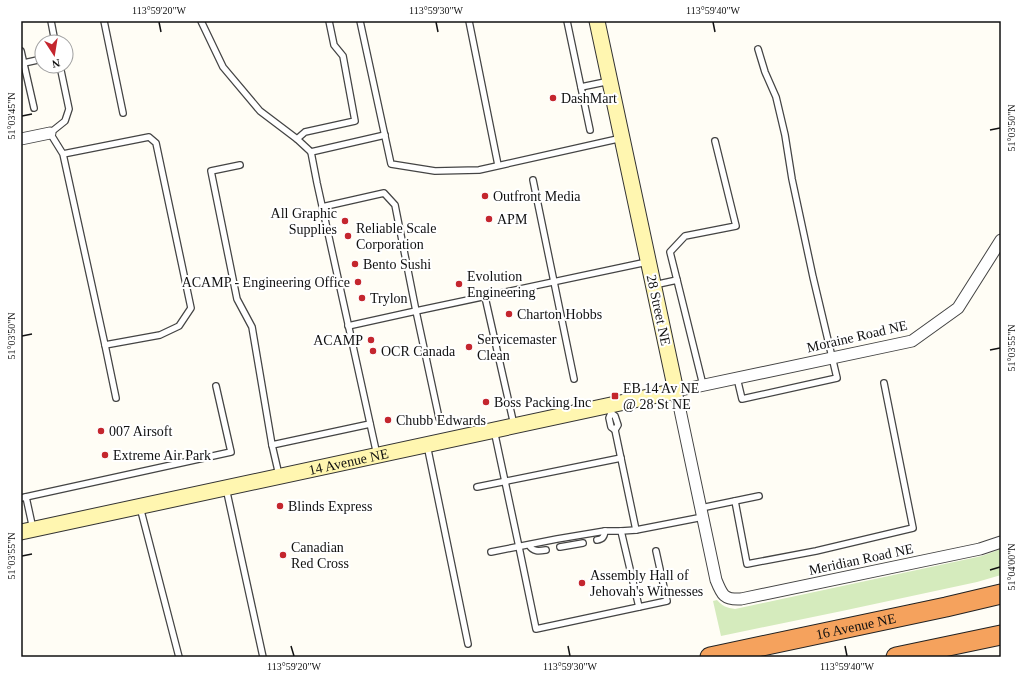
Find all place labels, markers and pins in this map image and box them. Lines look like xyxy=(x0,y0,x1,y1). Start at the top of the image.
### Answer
place label: DashMart xyxy=(561,91,617,106)
marker: DashMart xyxy=(548,93,558,103)
place label: Outfront Media xyxy=(493,189,581,204)
marker: Outfront Media xyxy=(480,191,490,201)
place label: All Graphic Supplies xyxy=(271,206,337,237)
place label: APM xyxy=(497,212,528,227)
marker: APM xyxy=(484,214,494,224)
marker: All Graphic Supplies xyxy=(340,216,350,226)
place label: Reliable Scale Corporation xyxy=(356,221,436,252)
marker: Reliable Scale Corporation xyxy=(343,231,353,241)
place label: Bento Sushi xyxy=(363,257,431,272)
marker: Bento Sushi xyxy=(350,259,360,269)
place label: Evolution Engineering xyxy=(467,269,535,300)
place label: ACAMP - Engineering Office xyxy=(182,275,350,290)
marker: ACAMP - Engineering Office xyxy=(353,277,363,287)
marker: Evolution Engineering xyxy=(454,279,464,289)
place label: Trylon xyxy=(370,291,408,306)
marker: Trylon xyxy=(357,293,367,303)
place label: Charton Hobbs xyxy=(517,307,602,322)
marker: Charton Hobbs xyxy=(504,309,514,319)
place label: Servicemaster Clean xyxy=(477,332,557,363)
place label: ACAMP xyxy=(313,333,363,348)
marker: ACAMP xyxy=(366,335,376,345)
marker: Servicemaster Clean xyxy=(464,342,474,352)
place label: OCR Canada xyxy=(381,344,456,359)
marker: OCR Canada xyxy=(368,346,378,356)
place label: EB 14 Av NE @ 28 St NE xyxy=(623,381,699,412)
marker: EB 14 Av NE @ 28 St NE xyxy=(610,391,620,401)
place label: Boss Packing Inc xyxy=(494,395,591,410)
marker: Boss Packing Inc xyxy=(481,397,491,407)
place label: Chubb Edwards xyxy=(396,413,486,428)
marker: Chubb Edwards xyxy=(383,415,393,425)
place label: 007 Airsoft xyxy=(109,424,173,439)
marker: 007 Airsoft xyxy=(96,426,106,436)
place label: Extreme Air Park xyxy=(113,448,211,463)
marker: Extreme Air Park xyxy=(100,450,110,460)
place label: Blinds Express xyxy=(288,499,372,514)
marker: Blinds Express xyxy=(275,501,285,511)
place label: Canadian Red Cross xyxy=(291,540,349,571)
marker: Canadian Red Cross xyxy=(278,550,288,560)
place label: Assembly Hall of Jehovah's Witnesses xyxy=(590,568,703,599)
marker: Assembly Hall of Jehovah's Witnesses xyxy=(577,578,587,588)

